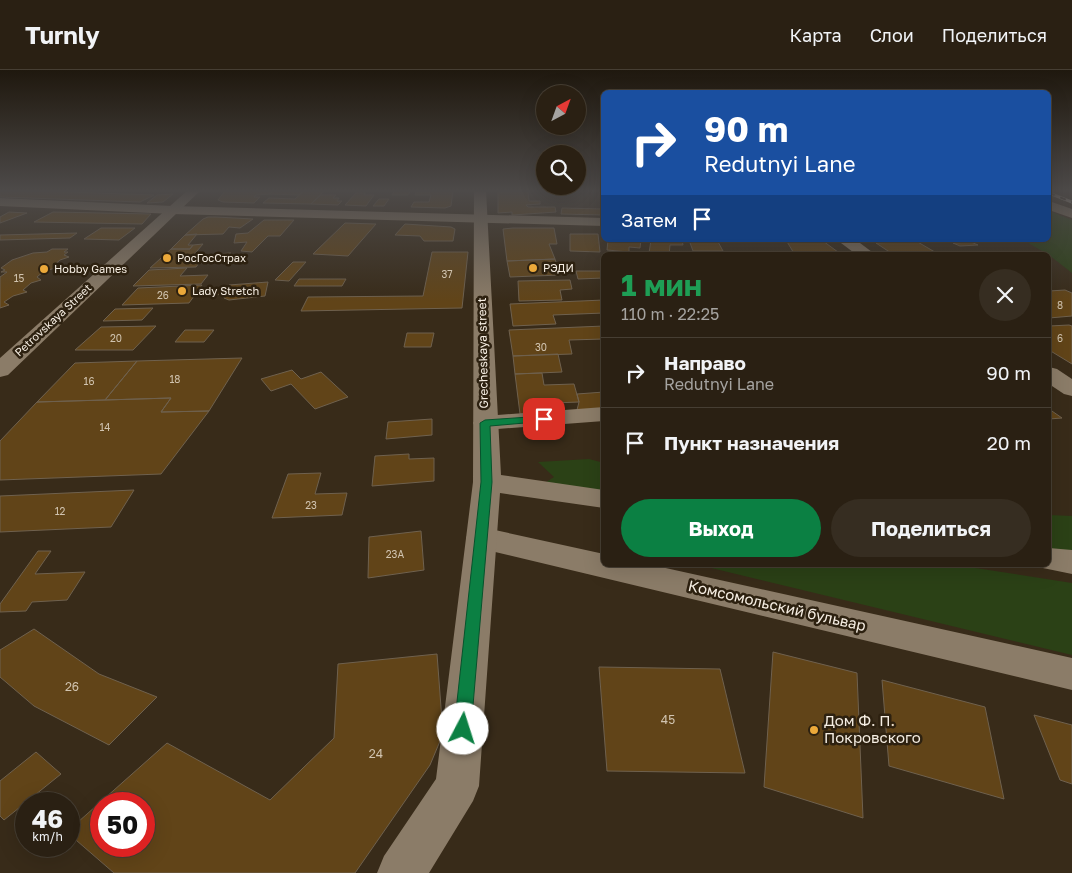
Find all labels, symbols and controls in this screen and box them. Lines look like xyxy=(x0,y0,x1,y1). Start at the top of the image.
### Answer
text: Turnly xyxy=(25,20,100,49)
text: Карта xyxy=(790,24,842,46)
text: Слои xyxy=(870,24,914,46)
text: Поделиться xyxy=(942,24,1047,46)
north arrow xyxy=(536,85,586,135)
map controls xyxy=(536,85,586,195)
text: 90 m xyxy=(704,108,788,150)
icon: right xyxy=(621,110,686,175)
button: search xyxy=(536,145,586,195)
text: Redutnyi Lane xyxy=(704,150,855,177)
icon: arrive xyxy=(688,205,716,233)
text: Затем xyxy=(621,208,678,231)
place label: РосГосСтрах xyxy=(177,251,246,264)
marker: РосГосСтрах xyxy=(161,252,173,264)
place label: РЭДИ xyxy=(543,261,574,274)
place label: Hobby Games xyxy=(54,262,127,275)
marker: РЭДИ xyxy=(527,262,539,274)
marker: Hobby Games xyxy=(38,263,50,275)
text: 1 мин xyxy=(621,267,702,303)
house number: 37 xyxy=(441,268,453,280)
button: close xyxy=(979,269,1031,321)
house number: 15 xyxy=(14,272,25,284)
street label: Petrovskaya Street xyxy=(12,281,94,358)
place label: Lady Stretch xyxy=(192,284,259,297)
marker: Lady Stretch xyxy=(176,285,188,297)
house number: 26 xyxy=(157,289,169,301)
street label: Grecheskaya street xyxy=(474,297,491,409)
house number: 8 xyxy=(1057,299,1063,311)
text: 110 m · 22:25 xyxy=(621,304,719,324)
house number: 20 xyxy=(110,332,122,344)
house number: 6 xyxy=(1057,332,1063,344)
house number: 30 xyxy=(535,341,547,353)
text: Направо xyxy=(664,351,746,374)
icon: right xyxy=(621,359,649,387)
text: 90 m xyxy=(986,361,1031,384)
house number: 18 xyxy=(170,373,180,385)
text: Redutnyi Lane xyxy=(664,374,774,394)
house number: 16 xyxy=(84,375,94,387)
pin xyxy=(523,398,565,440)
icon: arrive xyxy=(530,405,558,433)
house number: 14 xyxy=(100,421,110,433)
icon: arrive xyxy=(621,429,649,457)
text: Пункт назначения xyxy=(664,431,839,454)
text: 20 m xyxy=(987,431,1031,454)
house number: 23 xyxy=(305,499,317,511)
button: Выход xyxy=(621,499,821,557)
button: Поделиться xyxy=(831,499,1031,557)
house number: 12 xyxy=(55,505,66,517)
house number: 23А xyxy=(386,548,404,560)
street label: Комсомольский бульвар xyxy=(687,576,868,634)
house number: 26 xyxy=(65,679,79,694)
position arrow xyxy=(436,702,488,754)
place label: Дом Ф. П. Покровского xyxy=(824,711,921,746)
house number: 45 xyxy=(661,712,675,727)
marker: Дом Ф. П. Покровского xyxy=(808,724,820,736)
house number: 24 xyxy=(369,746,383,761)
speed limit sign: 50 xyxy=(90,792,155,857)
text: 46 xyxy=(32,803,63,834)
text: km/h xyxy=(32,829,63,844)

